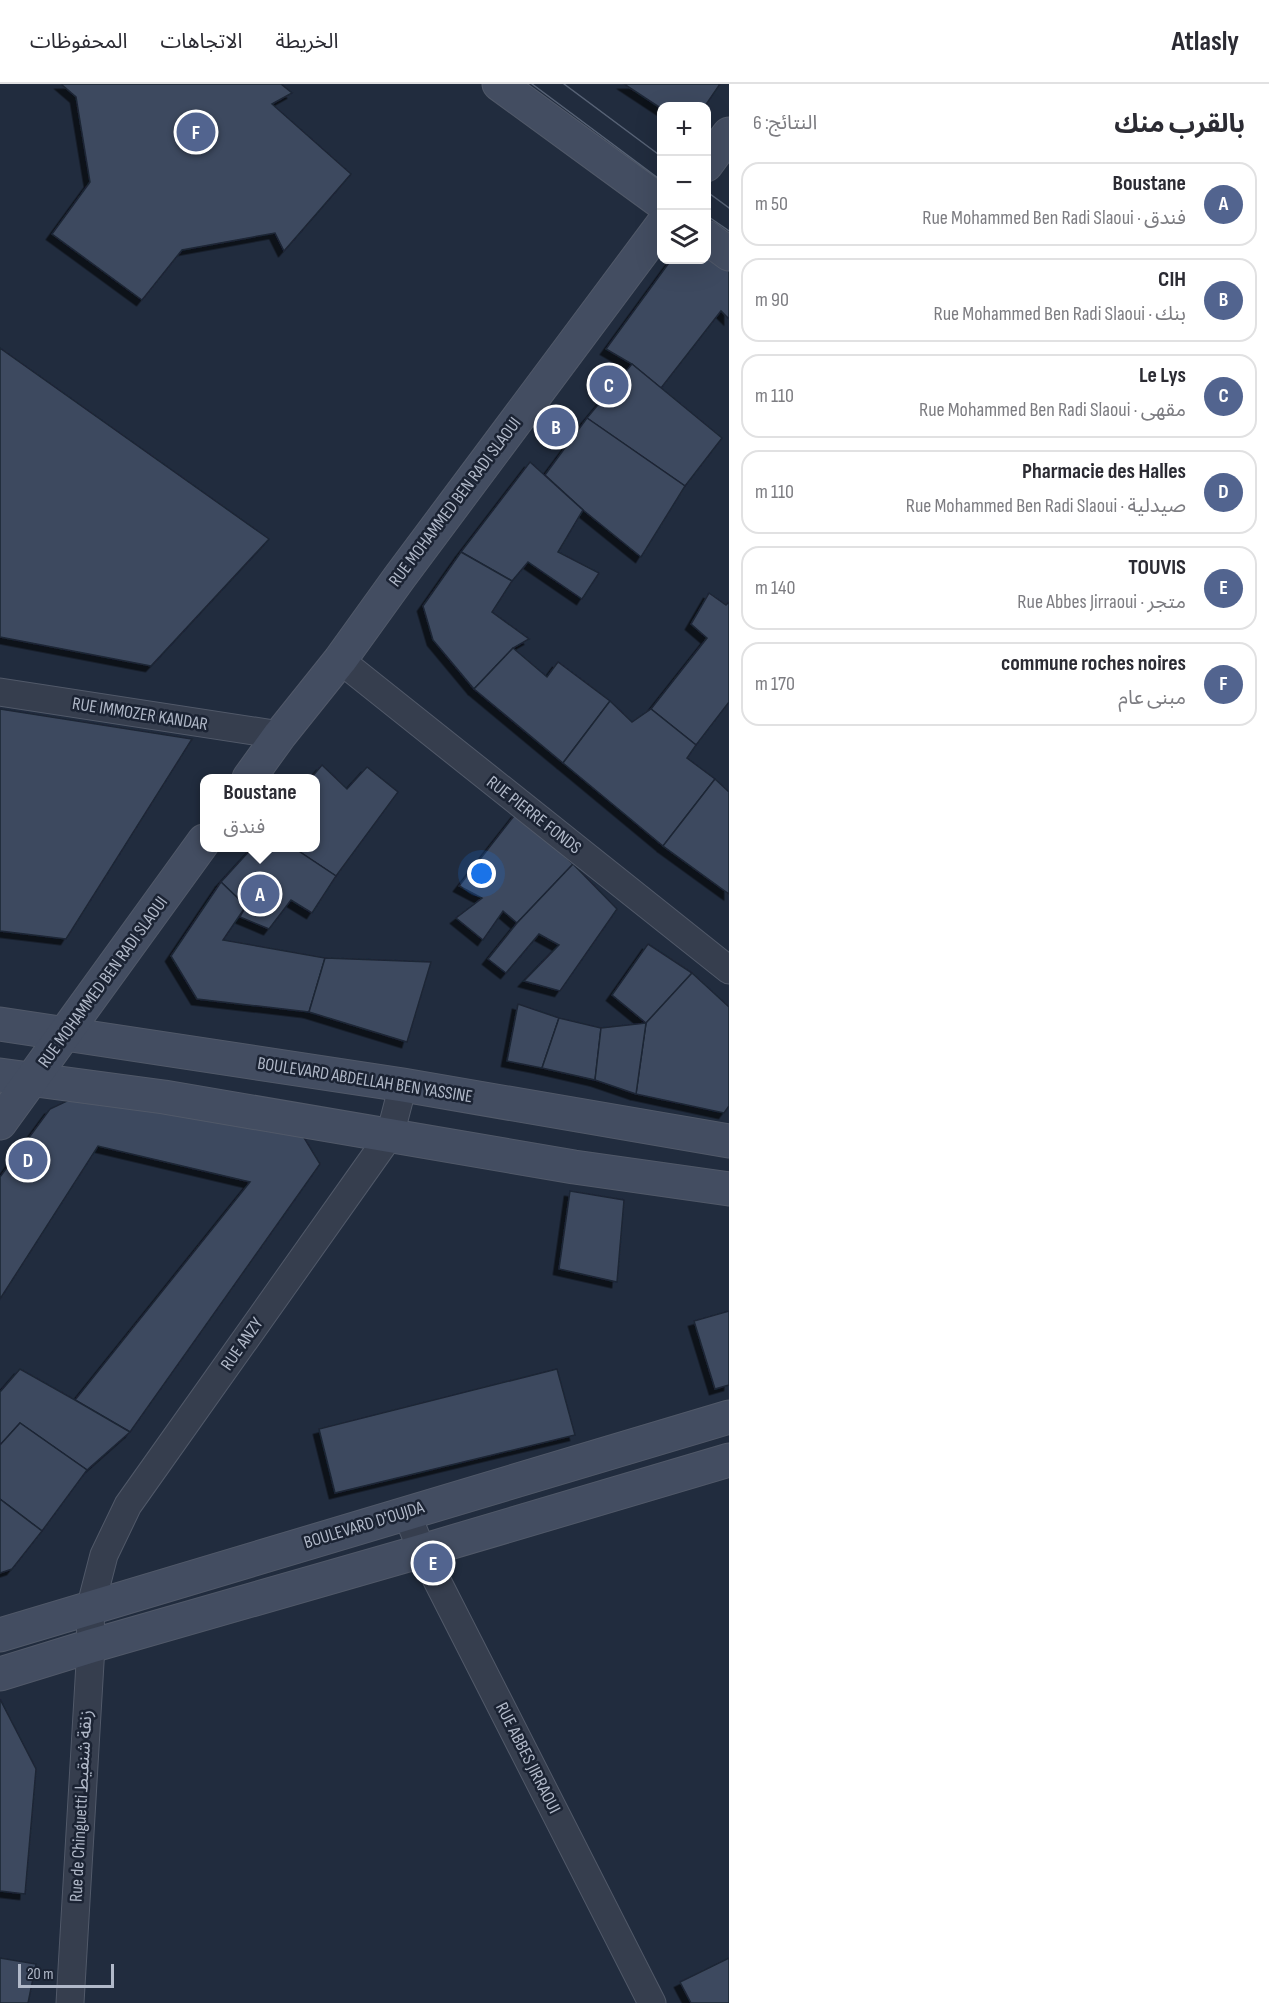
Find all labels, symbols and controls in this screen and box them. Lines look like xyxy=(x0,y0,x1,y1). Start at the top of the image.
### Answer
text: Atlasly xyxy=(1171,25,1239,58)
text: المحفوظات xyxy=(30,29,127,54)
text: الاتجاهات xyxy=(160,29,242,54)
text: الخريطة xyxy=(275,29,338,54)
map controls xyxy=(657,102,711,264)
button: + xyxy=(657,102,711,156)
text: بالقرب منك xyxy=(1114,109,1245,140)
pin: F xyxy=(176,110,216,154)
text: النتائج: 6 xyxy=(753,111,817,135)
button: − xyxy=(657,156,711,210)
text: Boustane xyxy=(1112,170,1186,197)
text: 50 m xyxy=(755,192,788,216)
text: A xyxy=(1219,192,1228,216)
text: فندق · Rue Mohammed Ben Radi Slaoui xyxy=(922,206,1186,230)
button: layers xyxy=(657,210,711,264)
text: CIH xyxy=(1158,266,1186,293)
text: 90 m xyxy=(755,288,789,312)
text: B xyxy=(1219,288,1228,312)
text: بنك · Rue Mohammed Ben Radi Slaoui xyxy=(934,302,1186,326)
pin: C xyxy=(590,362,628,408)
text: Le Lys xyxy=(1139,362,1186,389)
text: 110 m xyxy=(755,384,794,408)
text: C xyxy=(1218,384,1229,408)
text: مقهى · Rue Mohammed Ben Radi Slaoui xyxy=(919,398,1186,422)
pin: B xyxy=(536,404,576,450)
street label: RUE MOHAMMED BEN RADI SLAOUI xyxy=(384,413,526,591)
text: Pharmacie des Halles xyxy=(1022,458,1186,485)
text: 110 m xyxy=(755,480,794,504)
text: D xyxy=(1218,480,1229,504)
text: صيدلية · Rue Mohammed Ben Radi Slaoui xyxy=(906,494,1186,518)
text: TOUVIS xyxy=(1128,554,1186,581)
text: 140 m xyxy=(755,576,795,600)
text: E xyxy=(1219,576,1228,600)
text: متجر · Rue Abbes Jirraoui xyxy=(1017,590,1186,614)
text: commune roches noires xyxy=(1001,650,1186,677)
text: 170 m xyxy=(755,672,795,696)
text: F xyxy=(1219,672,1228,696)
text: مبنى عام xyxy=(1118,686,1186,710)
street label: RUE IMMOZER KANDAR xyxy=(71,693,209,735)
street label: RUE PIERRE FONDS xyxy=(483,772,586,859)
popup xyxy=(200,774,320,852)
text: Boustane xyxy=(223,779,297,806)
text: فندق xyxy=(223,815,265,839)
your location xyxy=(467,859,496,888)
pin: A xyxy=(240,872,280,916)
street label: RUE MOHAMMED BEN RADI SLAOUI xyxy=(34,892,172,1072)
street label: BOULEVARD ABDELLAH BEN YASSINE xyxy=(256,1053,474,1107)
pin: D xyxy=(9,1138,48,1182)
street label: RUE ANZY xyxy=(216,1313,268,1374)
street label: BOULEVARD D'OUJDA xyxy=(301,1497,427,1553)
pin: E xyxy=(414,1540,452,1586)
street label: RUE ABBES JIRRAOUI xyxy=(491,1699,565,1817)
street label: Rue de Chinguetti زنقة شنقيط xyxy=(65,1709,97,1903)
scale bar xyxy=(18,1961,114,1988)
text: 20 m xyxy=(27,1965,54,1984)

